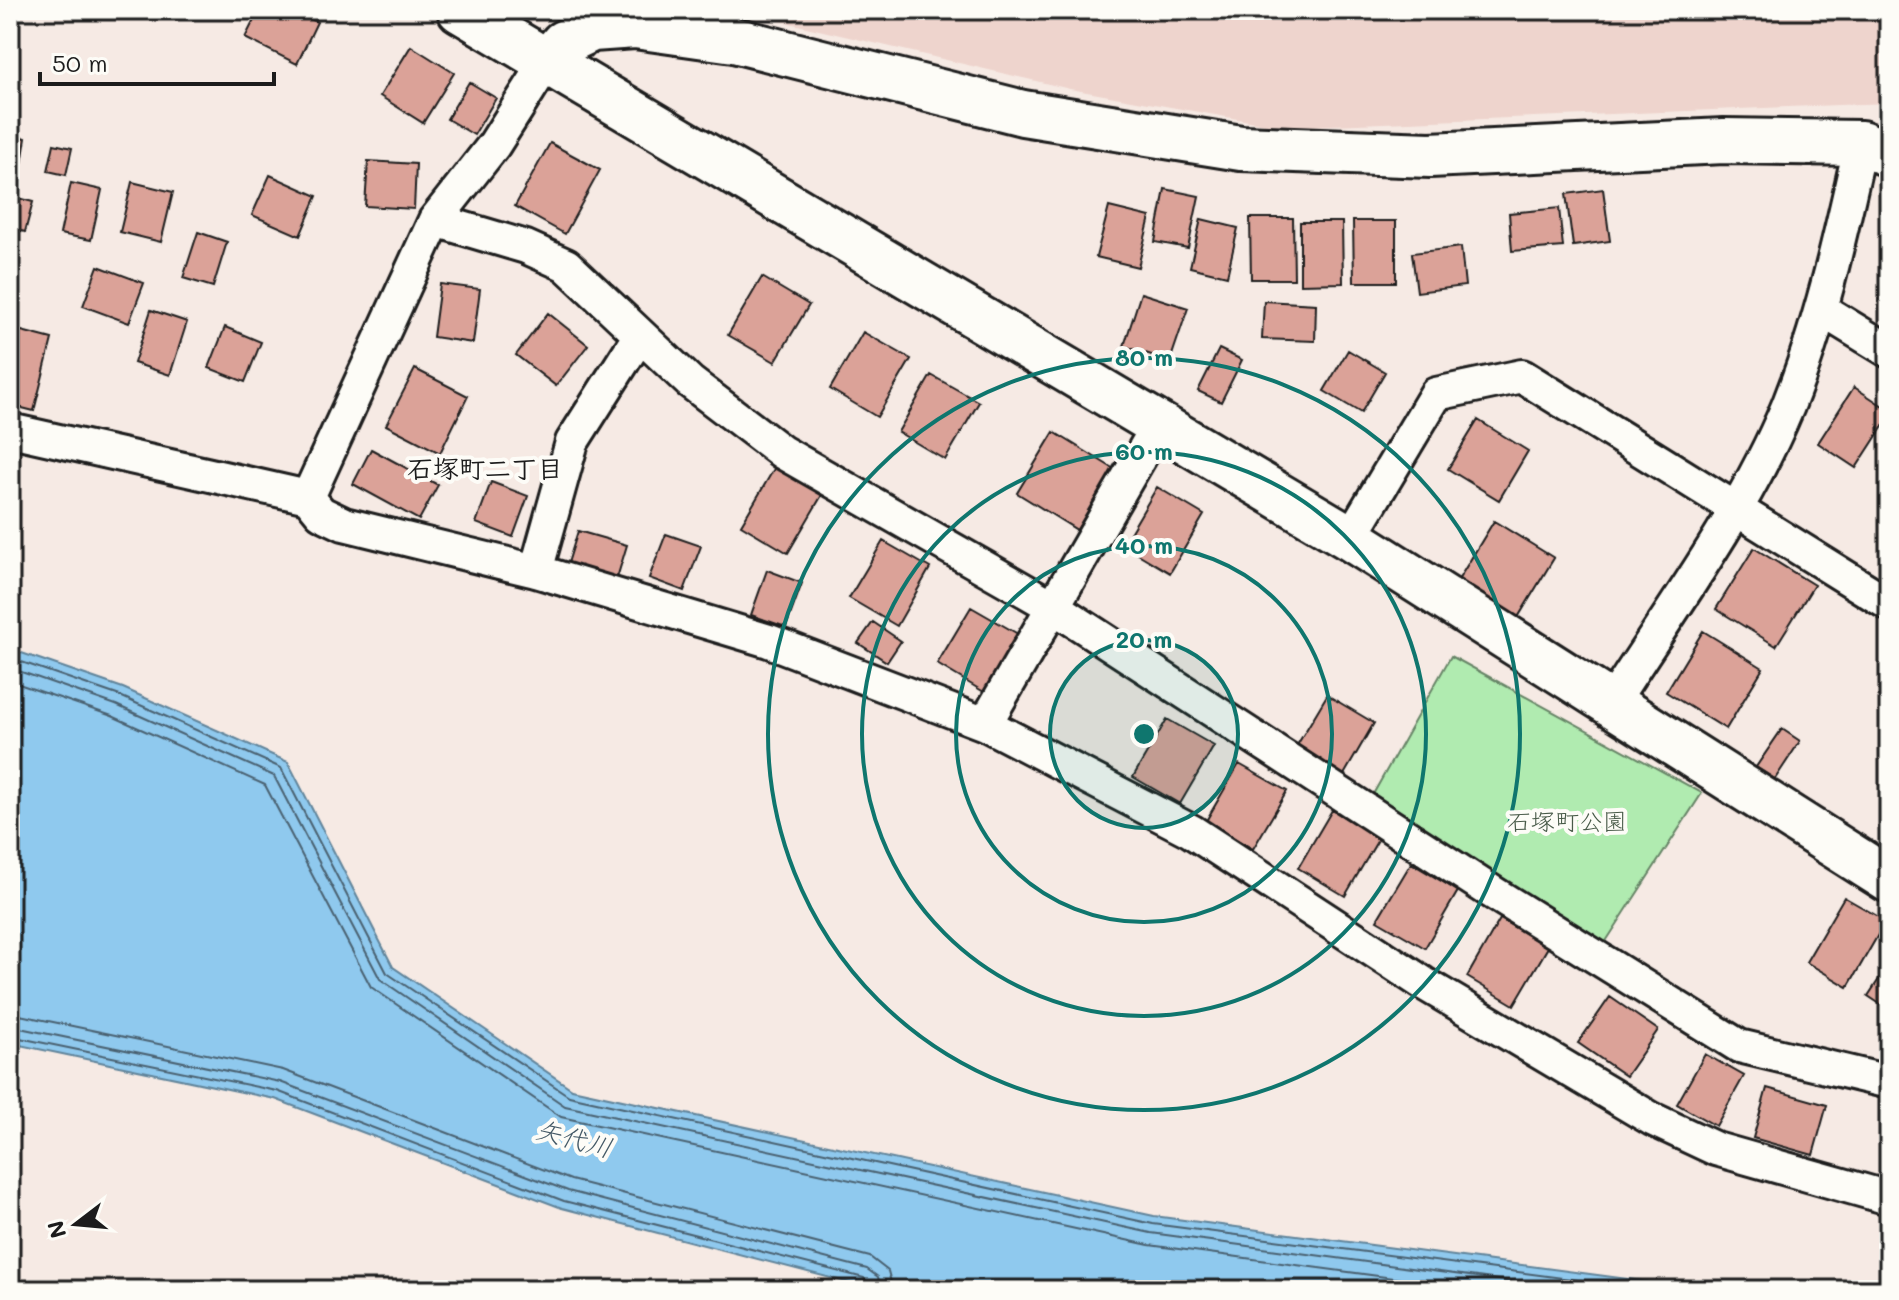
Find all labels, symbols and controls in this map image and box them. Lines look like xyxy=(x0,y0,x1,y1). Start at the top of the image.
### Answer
scale bar xyxy=(40,36,274,86)
text: 50 m xyxy=(52,47,108,78)
text: 80 m xyxy=(1115,341,1173,372)
text: 60 m xyxy=(1115,435,1173,466)
district label: 石塚町二丁目 xyxy=(407,451,563,485)
text: 40 m xyxy=(1115,529,1173,560)
text: 20 m xyxy=(1116,623,1172,654)
centre of rings xyxy=(1130,720,1158,748)
park label: 石塚町公園 xyxy=(1507,805,1627,836)
water label: 矢代川 xyxy=(532,1112,616,1165)
north arrow xyxy=(36,1184,116,1264)
text: N xyxy=(40,1218,73,1242)

